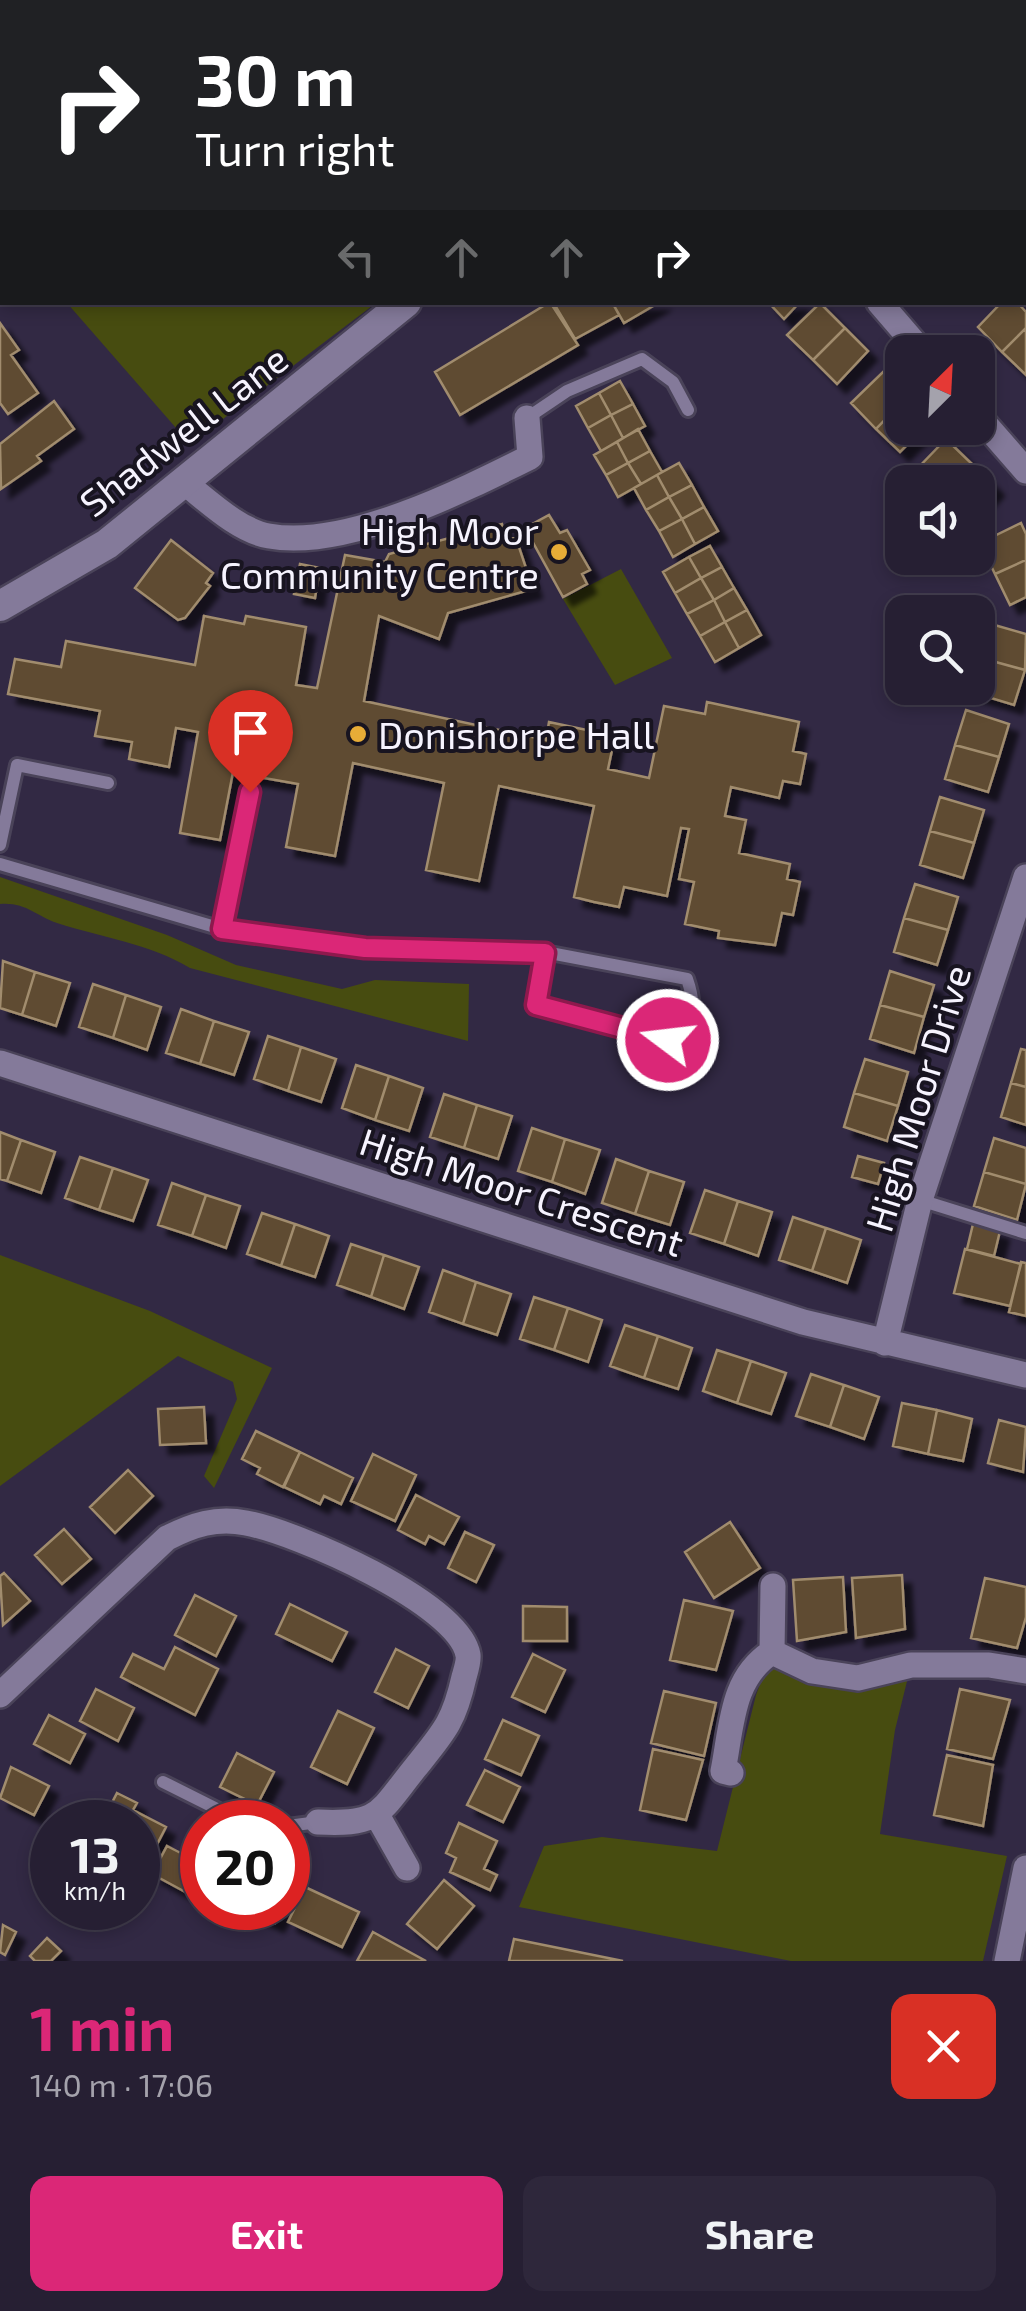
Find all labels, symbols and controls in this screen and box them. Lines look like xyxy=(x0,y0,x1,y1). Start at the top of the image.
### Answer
text: 30 m xyxy=(195,36,356,120)
icon: right xyxy=(30,40,160,170)
text: Turn right xyxy=(195,121,395,175)
icon: left xyxy=(329,230,384,285)
icon: ahead xyxy=(434,230,489,285)
icon: ahead xyxy=(539,230,594,285)
icon: right xyxy=(644,230,699,285)
street label: Shadwell Lane xyxy=(70,335,296,525)
north arrow xyxy=(885,335,995,445)
map controls xyxy=(885,335,995,705)
button: sound xyxy=(885,465,995,575)
place label: High Moor Community Centre xyxy=(220,507,539,597)
marker: High Moor Community Centre xyxy=(548,541,570,563)
button: search xyxy=(885,595,995,705)
pin xyxy=(208,690,293,793)
icon: arrive xyxy=(223,705,278,760)
place label: Donishorpe Hall xyxy=(378,711,654,757)
marker: Donishorpe Hall xyxy=(347,723,369,745)
street label: High Moor Drive xyxy=(855,959,979,1237)
position arrow xyxy=(616,988,720,1092)
street label: High Moor Crescent xyxy=(354,1117,690,1265)
speed limit sign: 20 xyxy=(180,1800,310,1930)
text: 13 xyxy=(70,1823,120,1883)
text: km/h xyxy=(64,1875,126,1905)
text: 1 min xyxy=(30,1991,174,2063)
button: close xyxy=(891,1994,996,2099)
text: 140 m · 17:06 xyxy=(30,2065,213,2103)
button: Exit xyxy=(30,2176,503,2291)
button: Share xyxy=(523,2176,996,2291)

